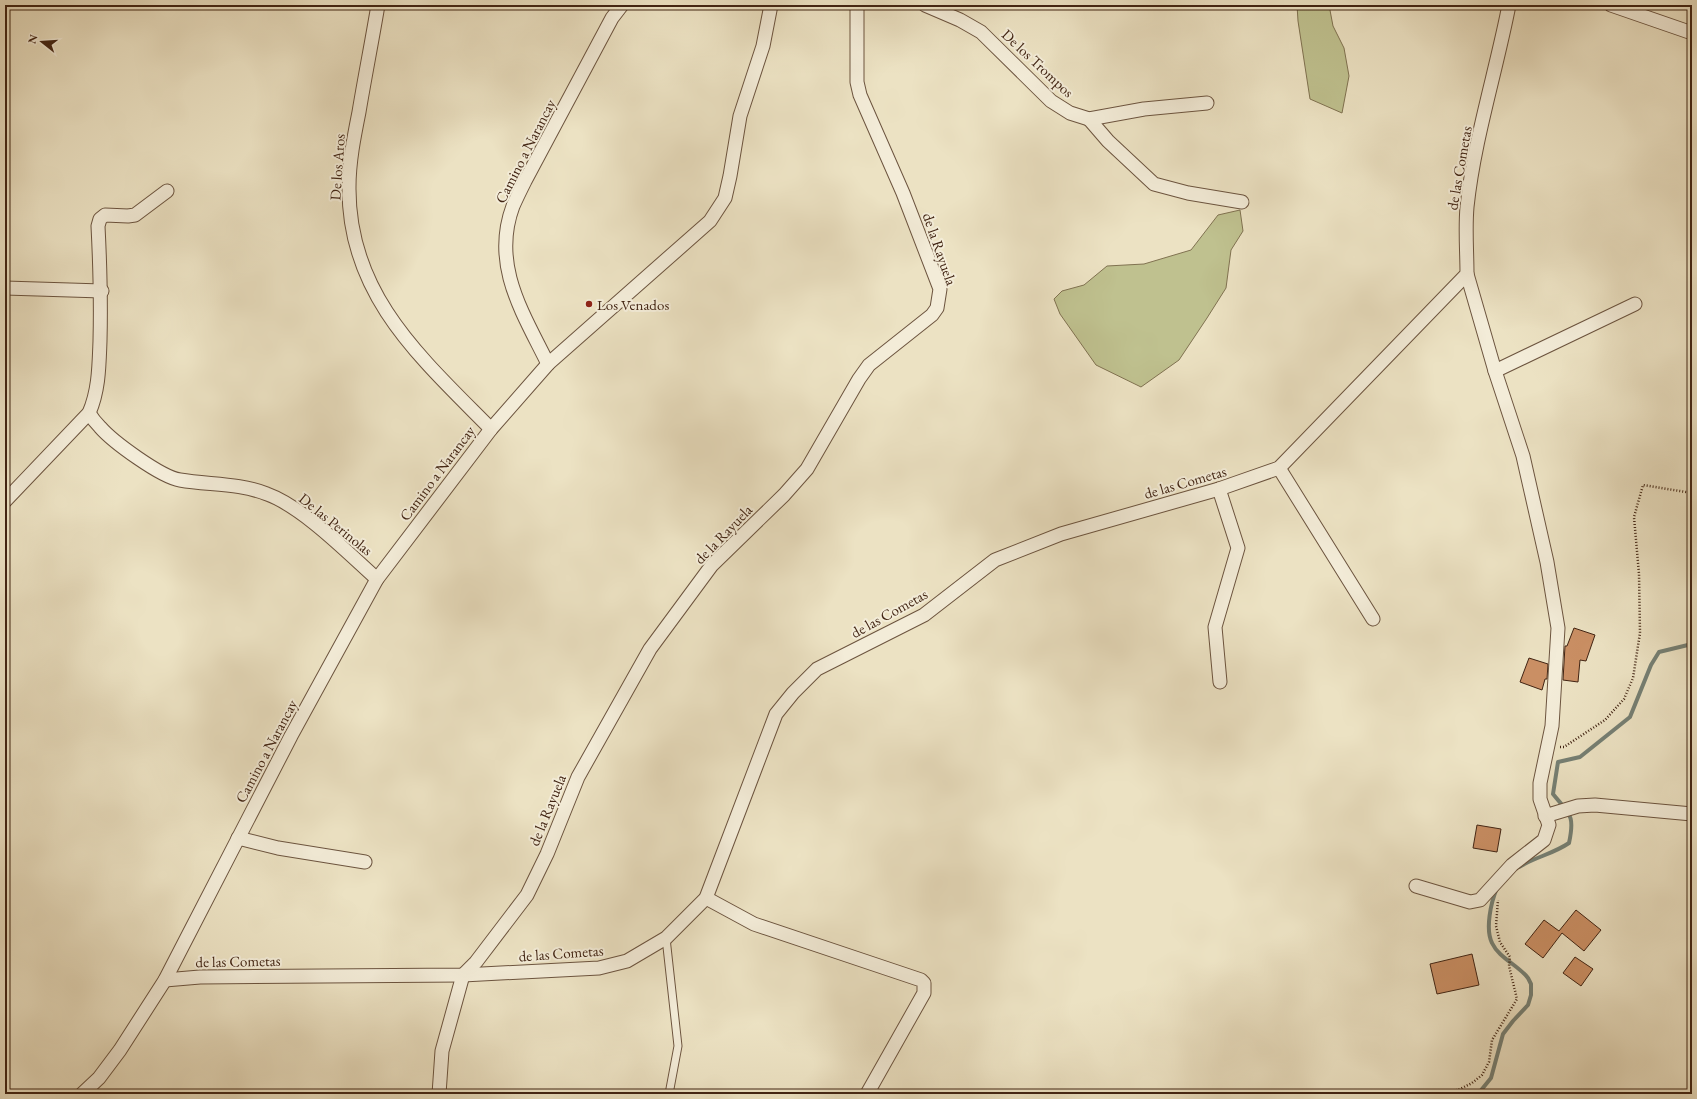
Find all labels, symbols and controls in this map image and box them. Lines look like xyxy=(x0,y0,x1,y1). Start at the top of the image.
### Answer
north arrow xyxy=(22,22,62,62)
street label: De los Trompos xyxy=(998,25,1078,101)
text: N xyxy=(24,33,40,45)
street label: Camino a Narancay xyxy=(491,95,560,206)
street label: de las Cometas xyxy=(1442,124,1476,212)
street label: De los Aros xyxy=(325,133,349,201)
street label: de la Rayuela xyxy=(919,210,961,288)
place label: Los Venados xyxy=(597,295,669,314)
marker: Los Venados xyxy=(584,299,594,309)
street label: Camino a Narancay xyxy=(395,421,479,524)
street label: de las Cometas xyxy=(1142,461,1229,503)
street label: De las Perinolas xyxy=(295,489,377,560)
street label: de la Rayuela xyxy=(690,500,756,568)
street label: de las Cometas xyxy=(847,584,931,642)
street label: Camino a Narancay xyxy=(231,696,301,806)
street label: de la Rayuela xyxy=(524,771,570,849)
street label: de las Cometas xyxy=(518,941,604,965)
street label: de las Cometas xyxy=(195,951,281,971)

